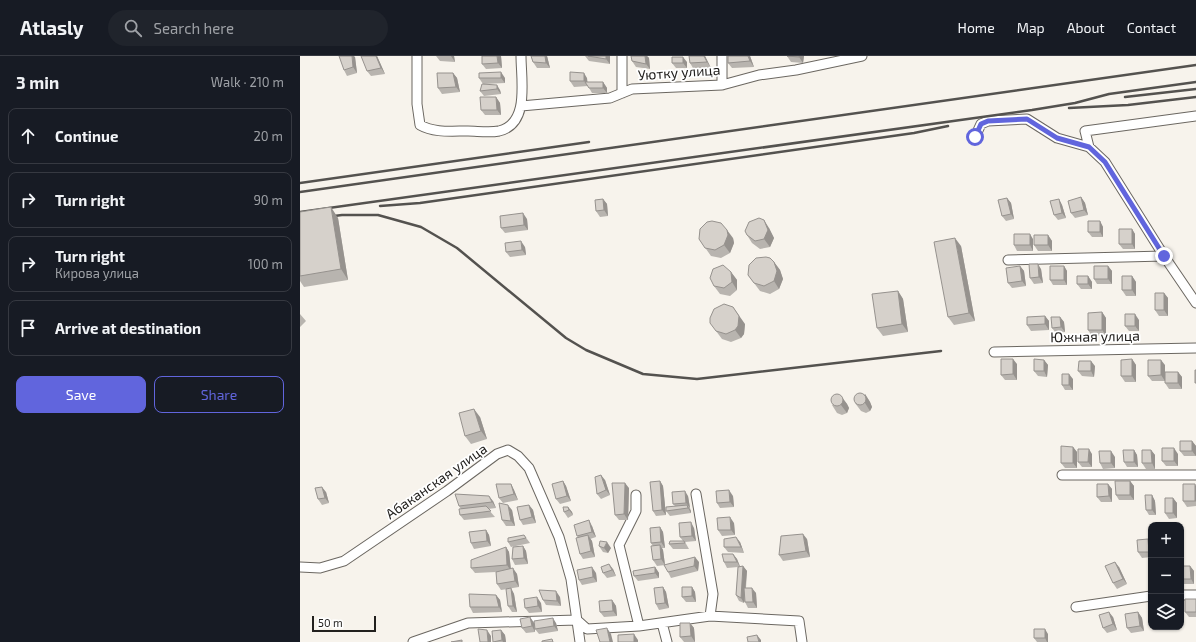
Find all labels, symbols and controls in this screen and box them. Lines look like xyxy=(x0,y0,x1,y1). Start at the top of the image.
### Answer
search box xyxy=(108,10,388,46)
text: Atlasly xyxy=(20,16,84,39)
icon: search xyxy=(122,17,144,39)
text: Search here xyxy=(154,19,234,37)
text: Home xyxy=(958,19,995,36)
text: Map xyxy=(1017,19,1045,36)
text: About xyxy=(1067,19,1105,36)
text: Contact xyxy=(1127,19,1176,36)
street label: Уютку улица xyxy=(637,61,721,83)
text: 3 min xyxy=(16,72,59,92)
text: Walk · 210 m xyxy=(211,74,284,90)
icon: ahead xyxy=(17,125,39,147)
text: Continue xyxy=(55,127,118,145)
text: 20 m xyxy=(254,128,283,144)
route start xyxy=(966,128,984,146)
icon: right xyxy=(17,189,39,211)
text: Turn right xyxy=(55,191,125,209)
text: 90 m xyxy=(253,192,283,208)
text: Turn right xyxy=(55,247,125,265)
route end xyxy=(1155,247,1173,265)
icon: right xyxy=(17,253,39,275)
text: 100 m xyxy=(248,256,283,272)
text: Кирова улица xyxy=(55,265,139,281)
icon: arrive xyxy=(17,317,39,339)
text: Arrive at destination xyxy=(55,319,201,337)
street label: Южная улица xyxy=(1050,327,1140,345)
button: Save xyxy=(16,376,146,413)
button: Share xyxy=(154,376,284,413)
street label: Абаканская улица xyxy=(382,440,490,522)
map controls xyxy=(1148,522,1184,630)
button: + xyxy=(1148,522,1184,558)
button: − xyxy=(1148,558,1184,594)
button: layers xyxy=(1148,594,1184,630)
scale bar xyxy=(312,614,376,633)
text: 50 m xyxy=(318,616,343,629)

